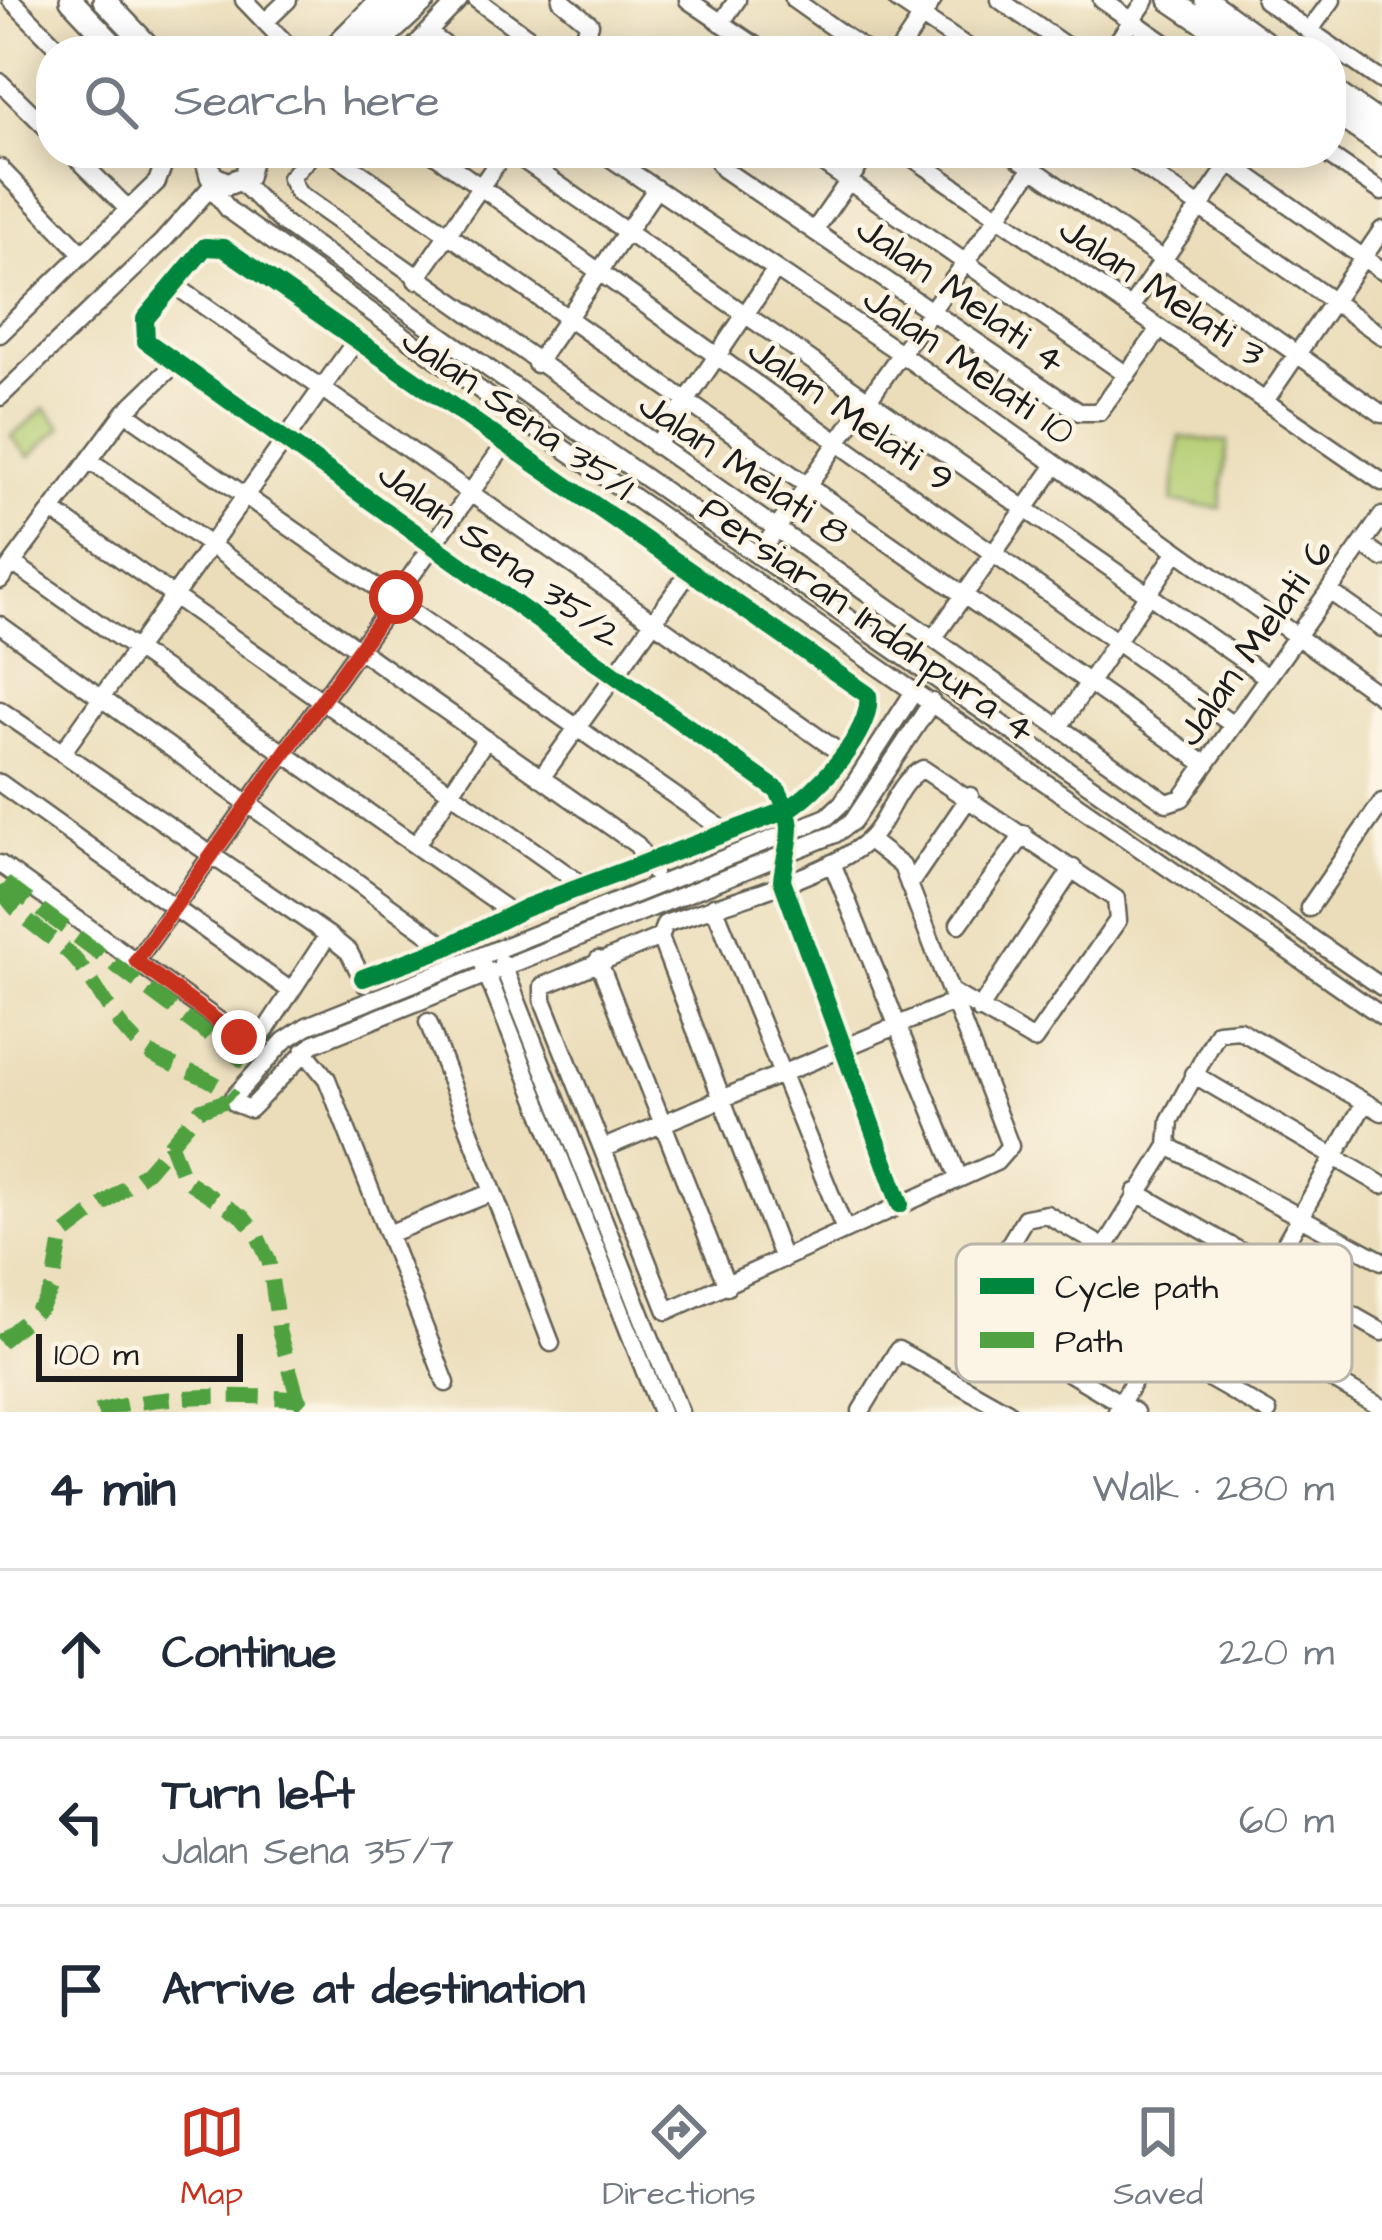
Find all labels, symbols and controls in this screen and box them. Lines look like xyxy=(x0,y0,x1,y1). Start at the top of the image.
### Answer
search box xyxy=(36,36,1346,168)
icon: search xyxy=(78,69,144,135)
text: Search here xyxy=(174,71,440,133)
street label: Jalan Melati 4 xyxy=(845,203,1076,388)
street label: Jalan Melati 3 xyxy=(1048,204,1275,381)
street label: Jalan Melati 10 xyxy=(851,273,1085,460)
street label: Jalan Sena 35/1 xyxy=(390,314,645,515)
street label: Jalan Melati 9 xyxy=(736,324,964,507)
street label: Jalan Melati 8 xyxy=(627,379,859,560)
street label: Jalan Sena 35/2 xyxy=(366,448,633,663)
street label: Persiaran Indahpura 4 xyxy=(688,484,1046,757)
street label: Jalan Melati 6 xyxy=(1164,528,1347,758)
route start xyxy=(369,570,423,624)
route end xyxy=(212,1010,266,1064)
legend xyxy=(956,1244,1352,1382)
text: Cycle path xyxy=(1055,1265,1219,1312)
text: Path xyxy=(1055,1319,1123,1365)
scale bar xyxy=(36,1328,243,1381)
text: 100 m xyxy=(54,1332,139,1378)
text: 4 min xyxy=(48,1455,176,1526)
text: Walk · 280 m xyxy=(1092,1463,1334,1517)
icon: ahead xyxy=(48,1621,114,1687)
text: Continue xyxy=(162,1623,336,1685)
text: 220 m xyxy=(1219,1627,1334,1681)
text: Turn left xyxy=(162,1764,355,1826)
icon: left xyxy=(48,1789,114,1855)
text: 60 m xyxy=(1239,1795,1334,1849)
text: Jalan Sena 35/7 xyxy=(162,1826,454,1880)
icon: arrive xyxy=(48,1957,114,2023)
text: Arrive at destination xyxy=(162,1959,585,2021)
tab: Map xyxy=(179,2099,245,2217)
tab: Directions xyxy=(602,2099,756,2217)
tab: Saved xyxy=(1113,2099,1203,2217)

